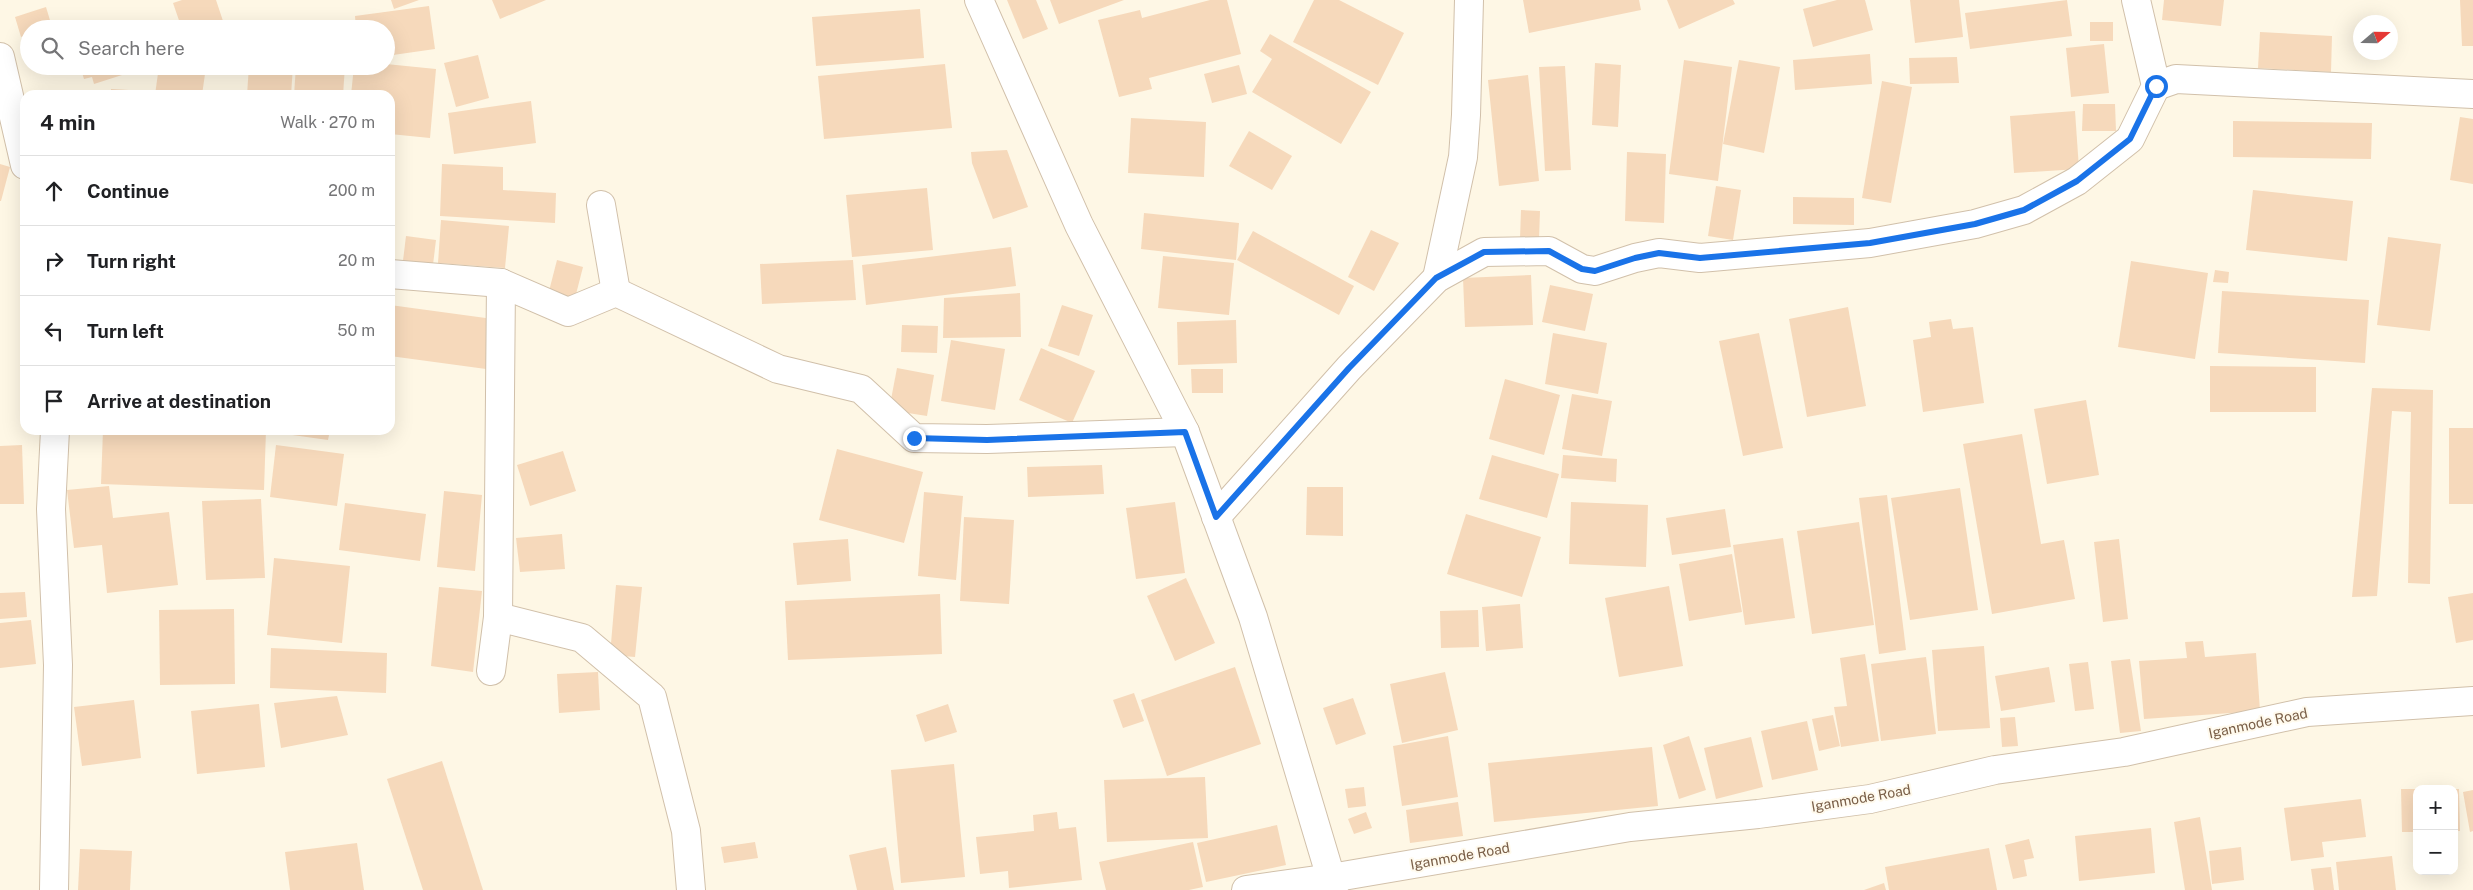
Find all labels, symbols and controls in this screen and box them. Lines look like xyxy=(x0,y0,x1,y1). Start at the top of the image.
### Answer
north arrow xyxy=(2353,15,2398,60)
search box xyxy=(20,20,395,75)
icon: search xyxy=(38,34,66,62)
text: Search here xyxy=(78,37,185,59)
route start xyxy=(2145,75,2168,98)
text: 4 min xyxy=(40,110,95,135)
text: Walk · 270 m xyxy=(280,113,375,132)
icon: ahead xyxy=(40,177,68,205)
text: Continue xyxy=(87,180,169,202)
text: 200 m xyxy=(328,181,375,200)
icon: right xyxy=(40,247,68,275)
text: Turn right xyxy=(87,250,176,272)
text: 20 m xyxy=(338,251,375,270)
icon: left xyxy=(40,317,68,345)
text: Turn left xyxy=(87,320,164,342)
text: 50 m xyxy=(337,321,375,340)
icon: arrive xyxy=(40,387,68,415)
text: Arrive at destination xyxy=(87,390,271,412)
route end xyxy=(903,427,926,450)
street label: Iganmode Road xyxy=(2207,705,2309,741)
street label: Iganmode Road xyxy=(1810,781,1912,815)
map controls xyxy=(2413,785,2458,875)
button: + xyxy=(2413,785,2458,830)
button: − xyxy=(2413,830,2458,875)
street label: Iganmode Road xyxy=(1409,839,1511,873)

